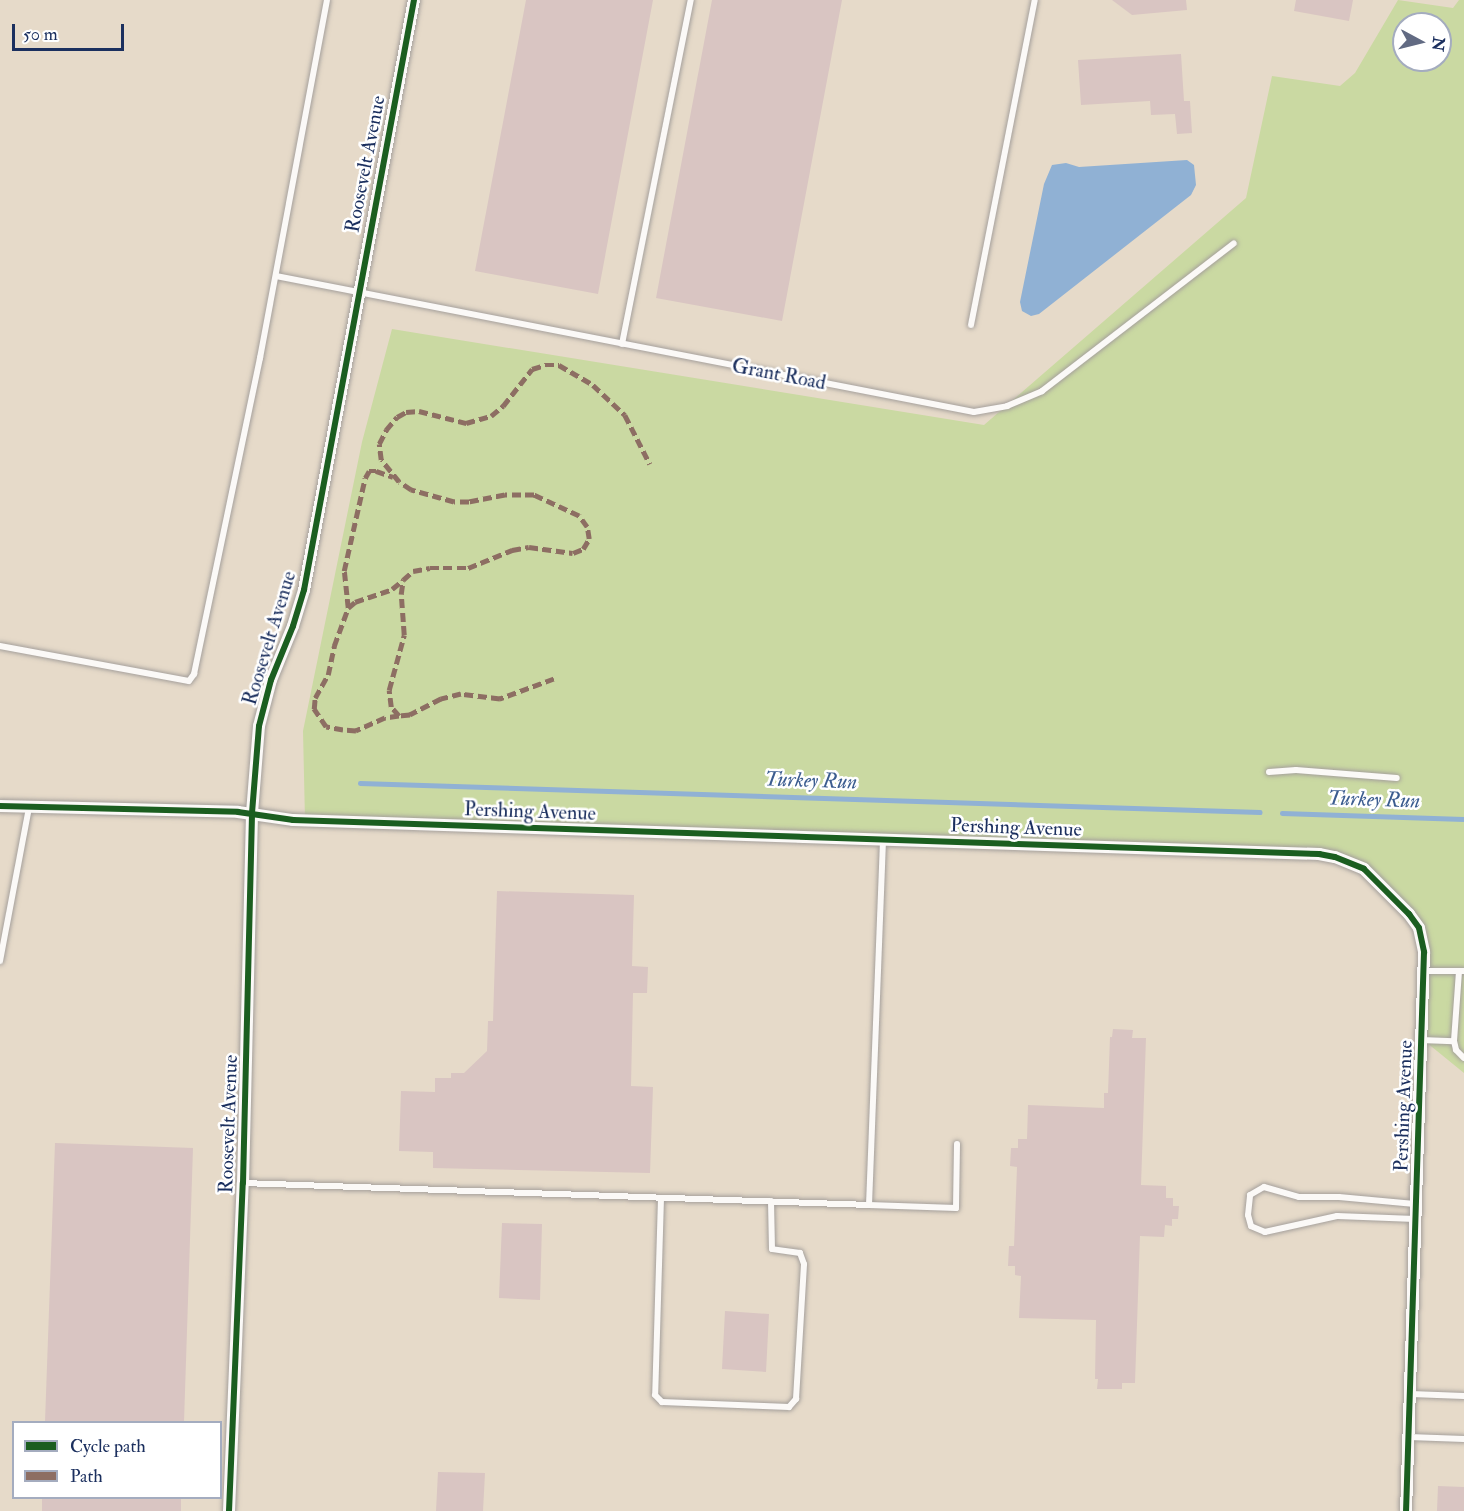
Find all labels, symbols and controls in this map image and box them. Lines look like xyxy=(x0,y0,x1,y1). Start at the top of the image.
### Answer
scale bar xyxy=(15,12,128,50)
north arrow xyxy=(1392,12,1452,72)
text: 50 m xyxy=(23,23,58,46)
text: N xyxy=(1427,36,1449,52)
street label: Roosevelt Avenue xyxy=(340,94,390,234)
street label: Grant Road xyxy=(730,353,828,395)
street label: Roosevelt Avenue xyxy=(237,568,301,708)
water label: Turkey Run xyxy=(764,767,858,795)
water label: Turkey Run xyxy=(1327,786,1421,814)
street label: Pershing Avenue xyxy=(464,797,596,825)
street label: Pershing Avenue xyxy=(950,813,1082,841)
street label: Pershing Avenue xyxy=(1389,1040,1417,1172)
street label: Roosevelt Avenue xyxy=(214,1054,242,1194)
legend xyxy=(12,1421,222,1499)
text: Cycle path xyxy=(70,1435,146,1458)
text: Path xyxy=(70,1465,103,1488)

